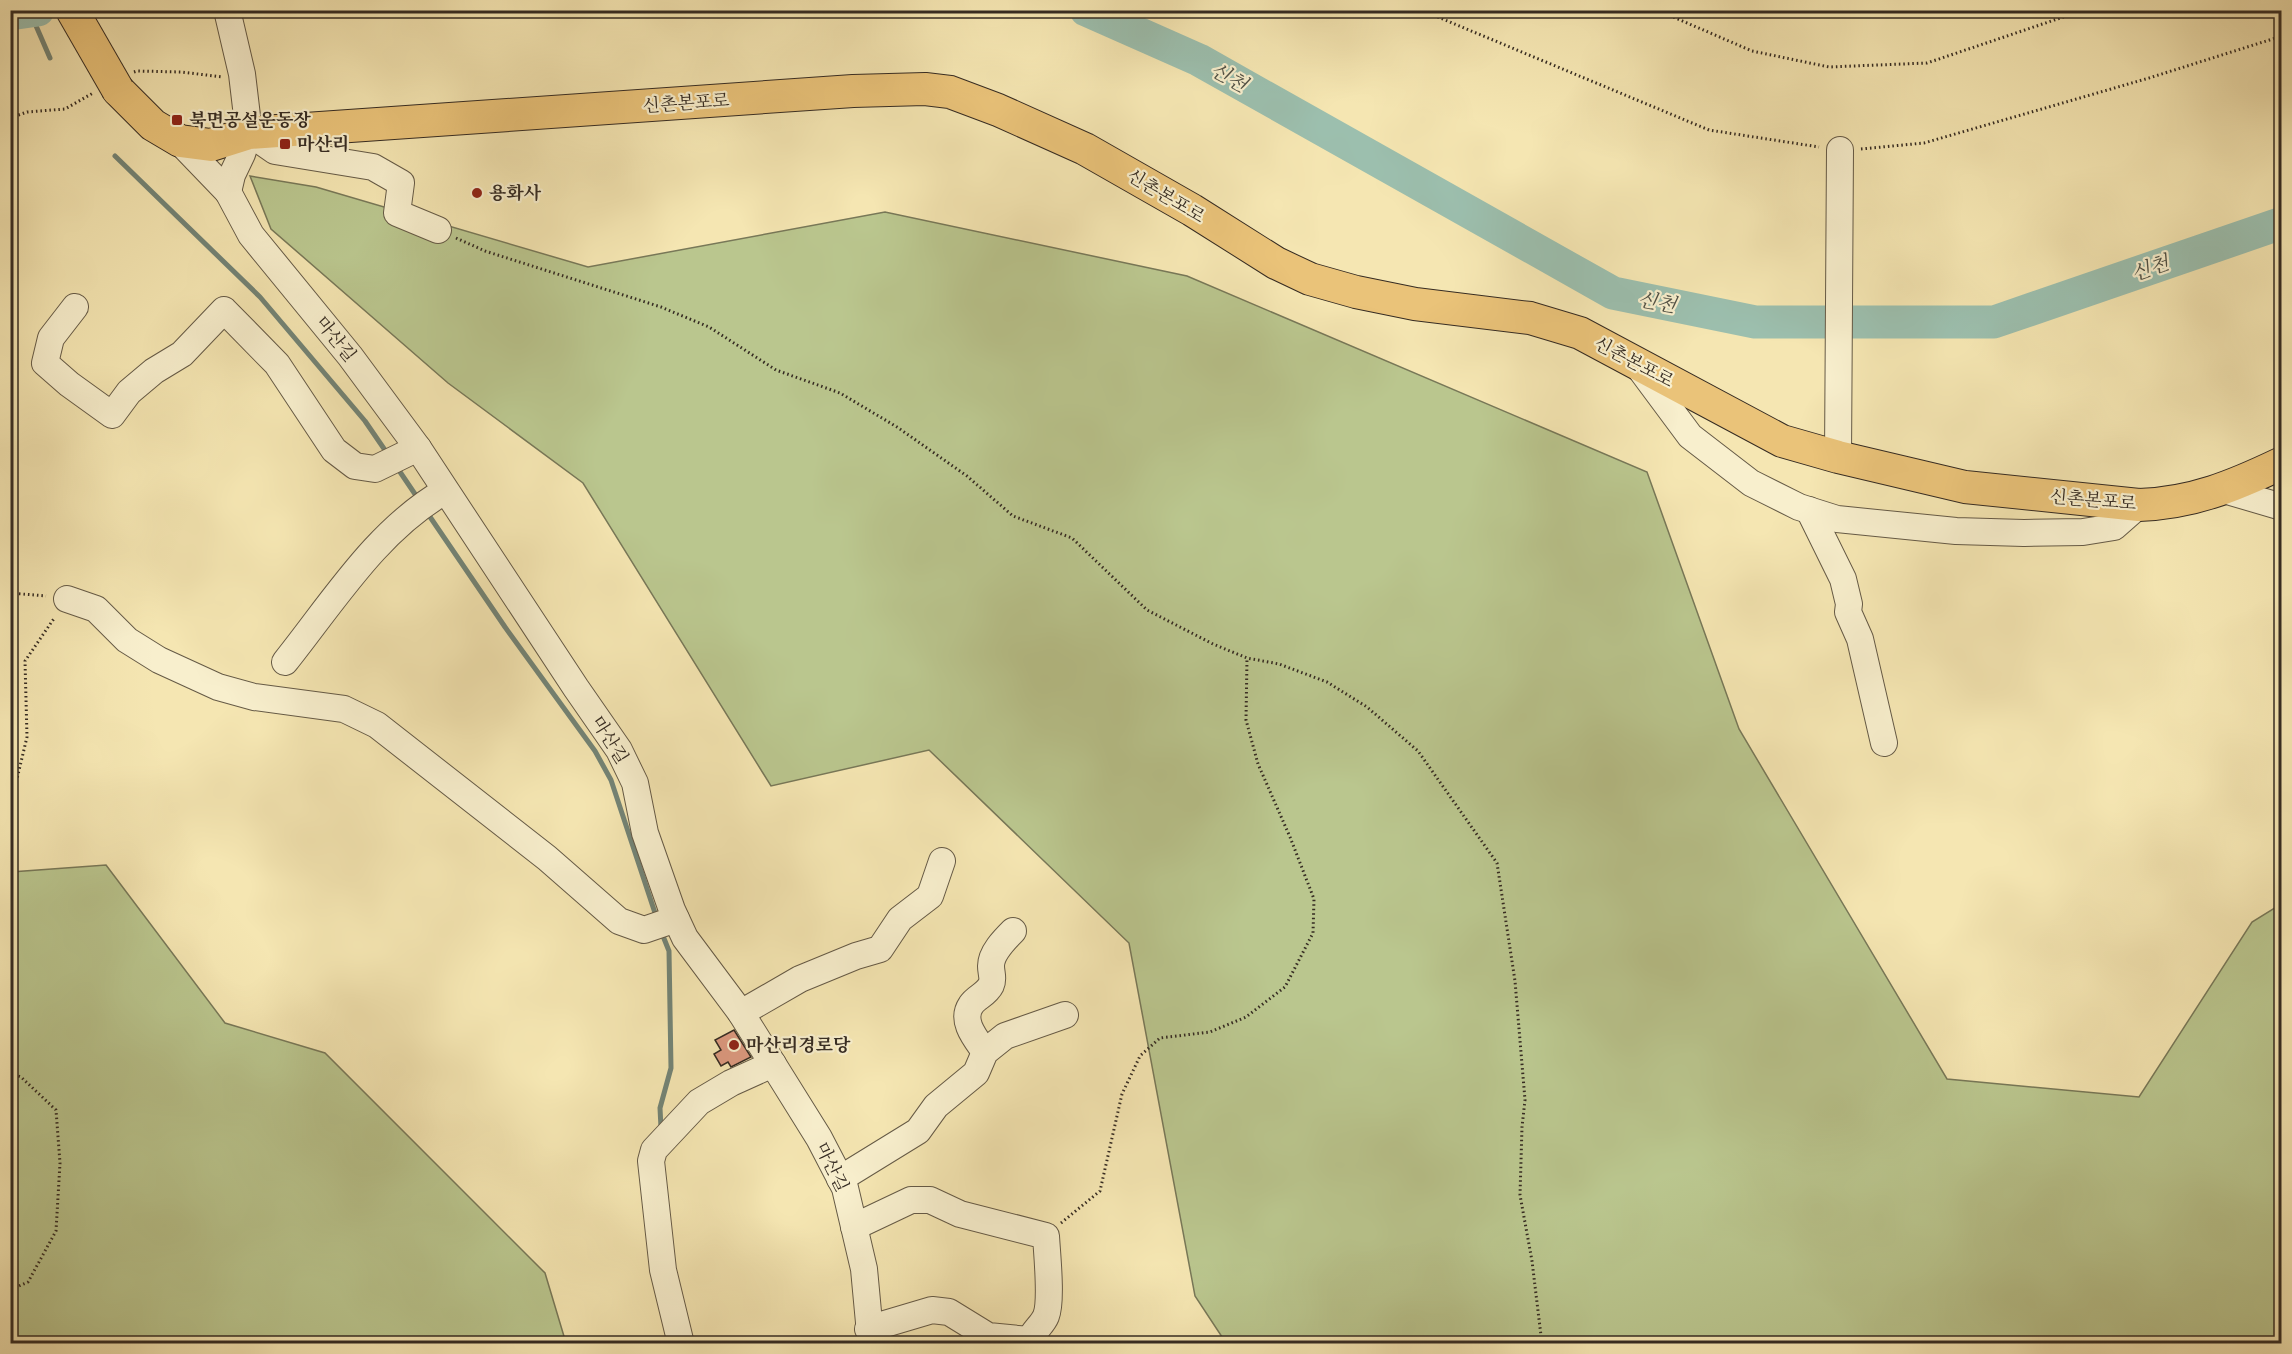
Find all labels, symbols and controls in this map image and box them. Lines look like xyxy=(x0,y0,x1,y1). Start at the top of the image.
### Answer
water label: 신천 xyxy=(1205,56,1254,99)
street label: 신촌본포로 xyxy=(642,88,730,118)
place label: 북면공설운동장 xyxy=(189,108,311,132)
marker: 북면공설운동장 xyxy=(170,113,184,127)
place label: 마산리 xyxy=(297,132,349,156)
marker: 마산리 xyxy=(278,137,292,151)
street label: 신촌본포로 xyxy=(1123,163,1209,229)
place label: 용화사 xyxy=(489,181,542,205)
marker: 용화사 xyxy=(470,186,484,200)
water label: 신천 xyxy=(2127,249,2174,288)
water label: 신천 xyxy=(1635,286,1680,320)
street label: 마산길 xyxy=(310,311,362,367)
street label: 신촌본포로 xyxy=(1590,331,1678,393)
street label: 신촌본포로 xyxy=(2049,484,2137,516)
street label: 마산길 xyxy=(586,712,634,768)
place label: 마산리경로당 xyxy=(746,1033,851,1057)
marker: 마산리경로당 xyxy=(727,1038,741,1052)
street label: 마산길 xyxy=(810,1138,854,1196)

